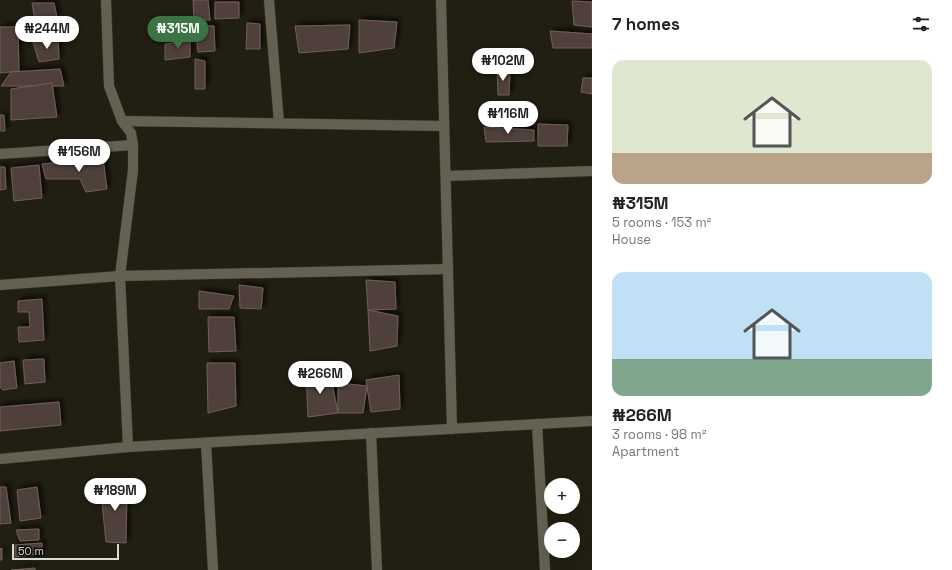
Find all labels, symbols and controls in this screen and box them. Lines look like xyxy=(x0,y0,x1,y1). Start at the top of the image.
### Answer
text: 7 homes xyxy=(612,13,680,35)
icon: filters xyxy=(910,13,932,35)
pin: ₦244M xyxy=(19,16,75,50)
pin: ₦315M xyxy=(150,16,206,50)
text: ₦244M xyxy=(24,20,70,37)
text: ₦315M xyxy=(156,20,200,37)
pin: ₦102M xyxy=(475,48,531,82)
text: ₦102M xyxy=(481,52,525,69)
icon: home xyxy=(736,86,808,158)
pin: ₦116M xyxy=(480,101,536,135)
text: ₦116M xyxy=(487,105,529,122)
pin: ₦156M xyxy=(51,139,107,173)
text: ₦156M xyxy=(57,143,101,160)
text: ₦315M xyxy=(612,192,669,214)
text: 5 rooms · 153 m² xyxy=(612,214,711,231)
text: House xyxy=(612,231,651,248)
icon: home xyxy=(736,298,808,370)
pin: ₦266M xyxy=(292,361,348,395)
text: ₦266M xyxy=(297,365,343,382)
text: ₦266M xyxy=(612,404,672,426)
text: 3 rooms · 98 m² xyxy=(612,426,706,443)
text: Apartment xyxy=(612,443,680,460)
pin: ₦189M xyxy=(87,478,143,512)
map controls xyxy=(544,478,580,558)
button: + xyxy=(544,478,580,514)
text: ₦189M xyxy=(93,482,137,499)
button: − xyxy=(544,522,580,558)
scale bar xyxy=(12,542,119,561)
text: 50 m xyxy=(18,544,44,558)

